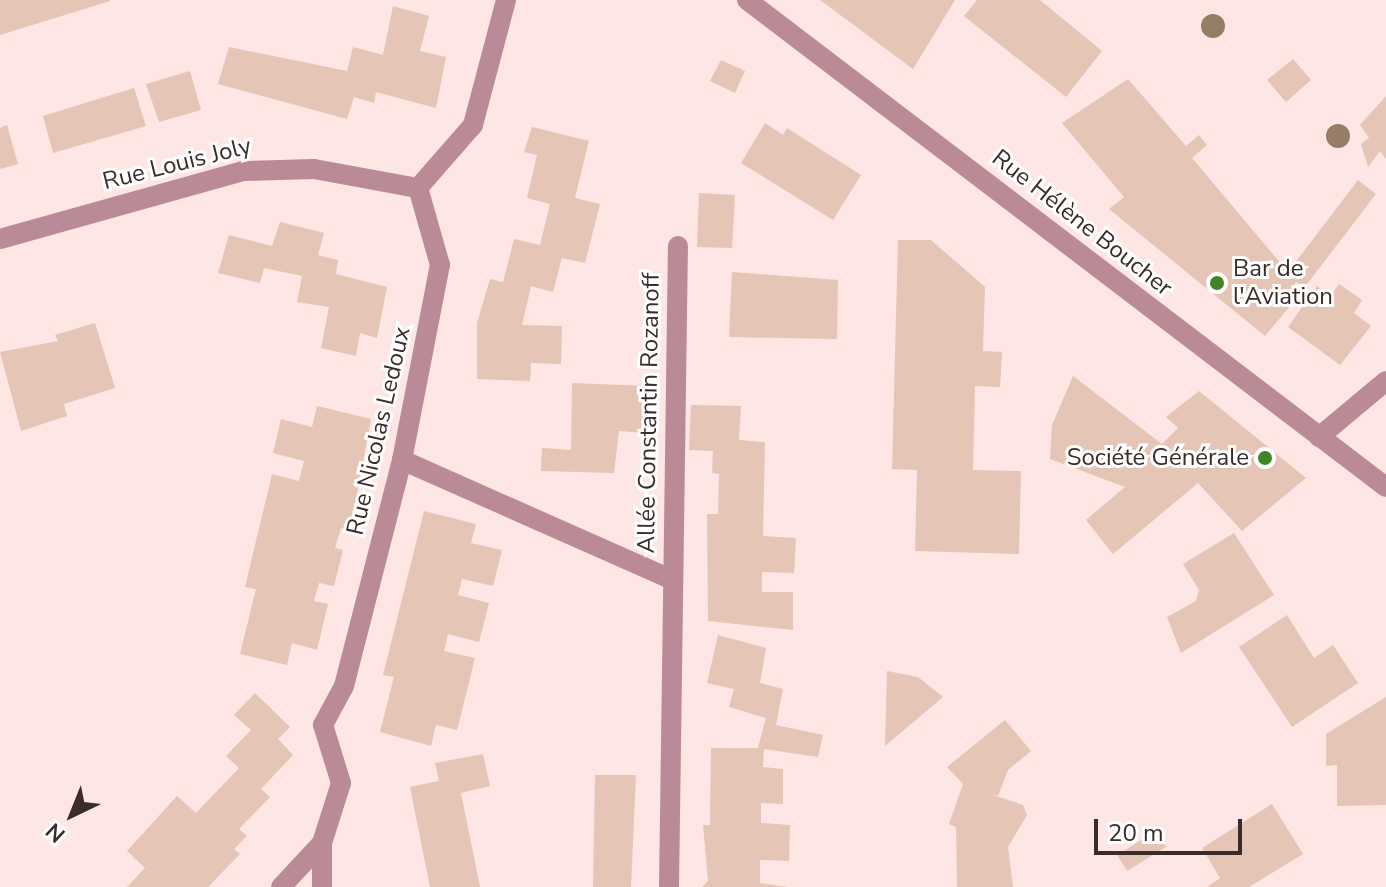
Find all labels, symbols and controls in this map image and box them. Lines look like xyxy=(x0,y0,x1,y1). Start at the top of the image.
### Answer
street label: Rue Louis Joly xyxy=(100,132,254,196)
street label: Rue Hélène Boucher xyxy=(986,144,1178,302)
place label: Bar de l'Aviation xyxy=(1233,255,1333,311)
street label: Allée Constantin Rozanoff xyxy=(632,272,666,554)
marker: Bar de l'Aviation xyxy=(1208,274,1226,292)
street label: Rue Nicolas Ledoux xyxy=(341,324,417,538)
place label: Société Générale xyxy=(1067,444,1249,472)
marker: Société Générale xyxy=(1256,449,1274,467)
north arrow xyxy=(32,775,112,855)
scale bar xyxy=(1098,803,1246,853)
text: N xyxy=(39,816,72,849)
text: 20 m xyxy=(1108,817,1164,849)

